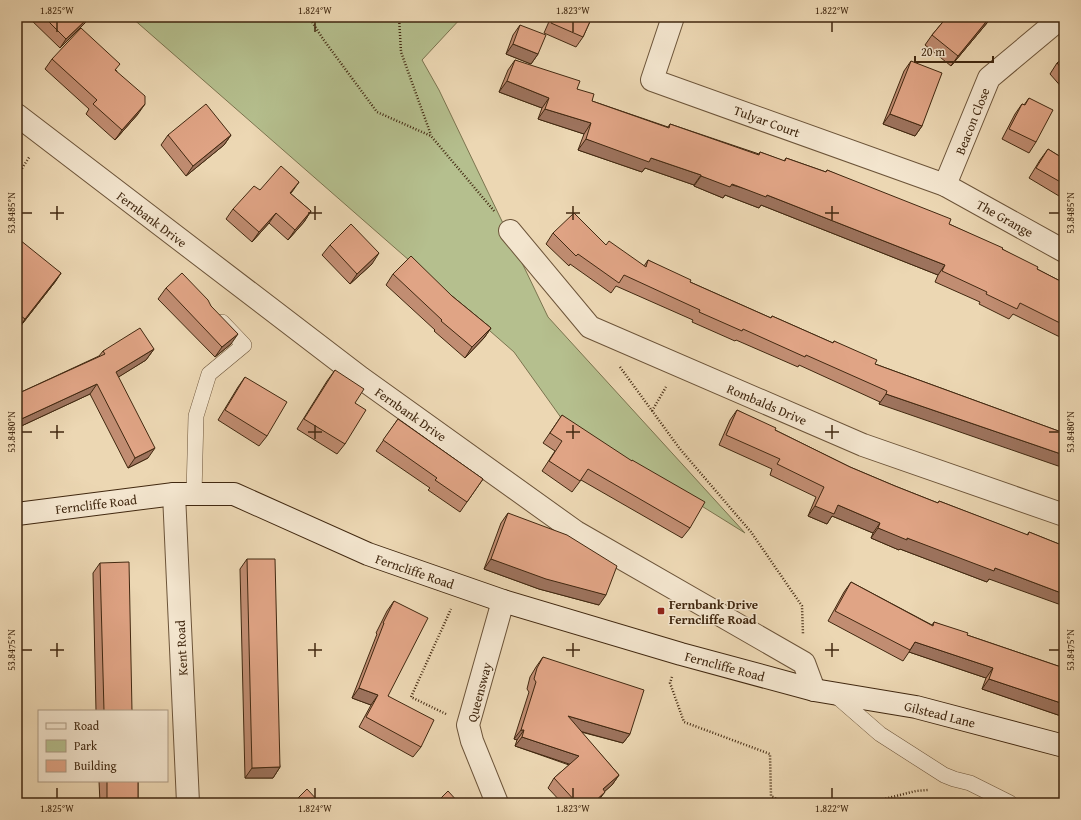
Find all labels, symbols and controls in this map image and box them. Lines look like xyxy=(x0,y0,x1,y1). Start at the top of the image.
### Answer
text: 1.825°W xyxy=(40,3,74,18)
text: 1.824°W xyxy=(298,3,332,18)
text: 1.823°W xyxy=(556,3,590,18)
text: 1.822°W xyxy=(815,3,849,18)
scale bar xyxy=(915,38,993,64)
text: 20 m xyxy=(921,43,945,60)
street label: Beacon Close xyxy=(950,85,995,158)
street label: Tulyar Court xyxy=(731,101,803,142)
street label: Fernbank Drive xyxy=(113,187,191,252)
text: 53.8485°N xyxy=(4,192,19,234)
text: 53.8485°N xyxy=(1063,192,1078,234)
street label: The Grange xyxy=(973,195,1037,242)
street label: Rombalds Drive xyxy=(724,379,810,430)
street label: Fernbank Drive xyxy=(371,383,450,446)
text: 53.8480°N xyxy=(4,411,19,453)
text: 53.8480°N xyxy=(1063,411,1078,453)
street label: Ferncliffe Road xyxy=(54,490,138,519)
street label: Ferncliffe Road xyxy=(373,549,457,594)
place label: Fernbank Drive Ferncliffe Road xyxy=(669,595,758,629)
marker: Fernbank Drive Ferncliffe Road xyxy=(656,606,666,616)
street label: Kent Road xyxy=(171,620,192,676)
text: 53.8475°N xyxy=(4,629,19,671)
text: 53.8475°N xyxy=(1063,629,1078,671)
street label: Ferncliffe Road xyxy=(683,647,767,686)
street label: Queensway xyxy=(462,660,497,724)
street label: Gilstead Lane xyxy=(902,696,977,732)
legend xyxy=(38,710,168,782)
text: Road xyxy=(74,717,100,734)
text: Park xyxy=(74,737,98,754)
text: Building xyxy=(74,757,117,774)
text: 1.825°W xyxy=(40,801,74,816)
text: 1.824°W xyxy=(298,801,332,816)
text: 1.823°W xyxy=(556,801,590,816)
text: 1.822°W xyxy=(815,801,849,816)

